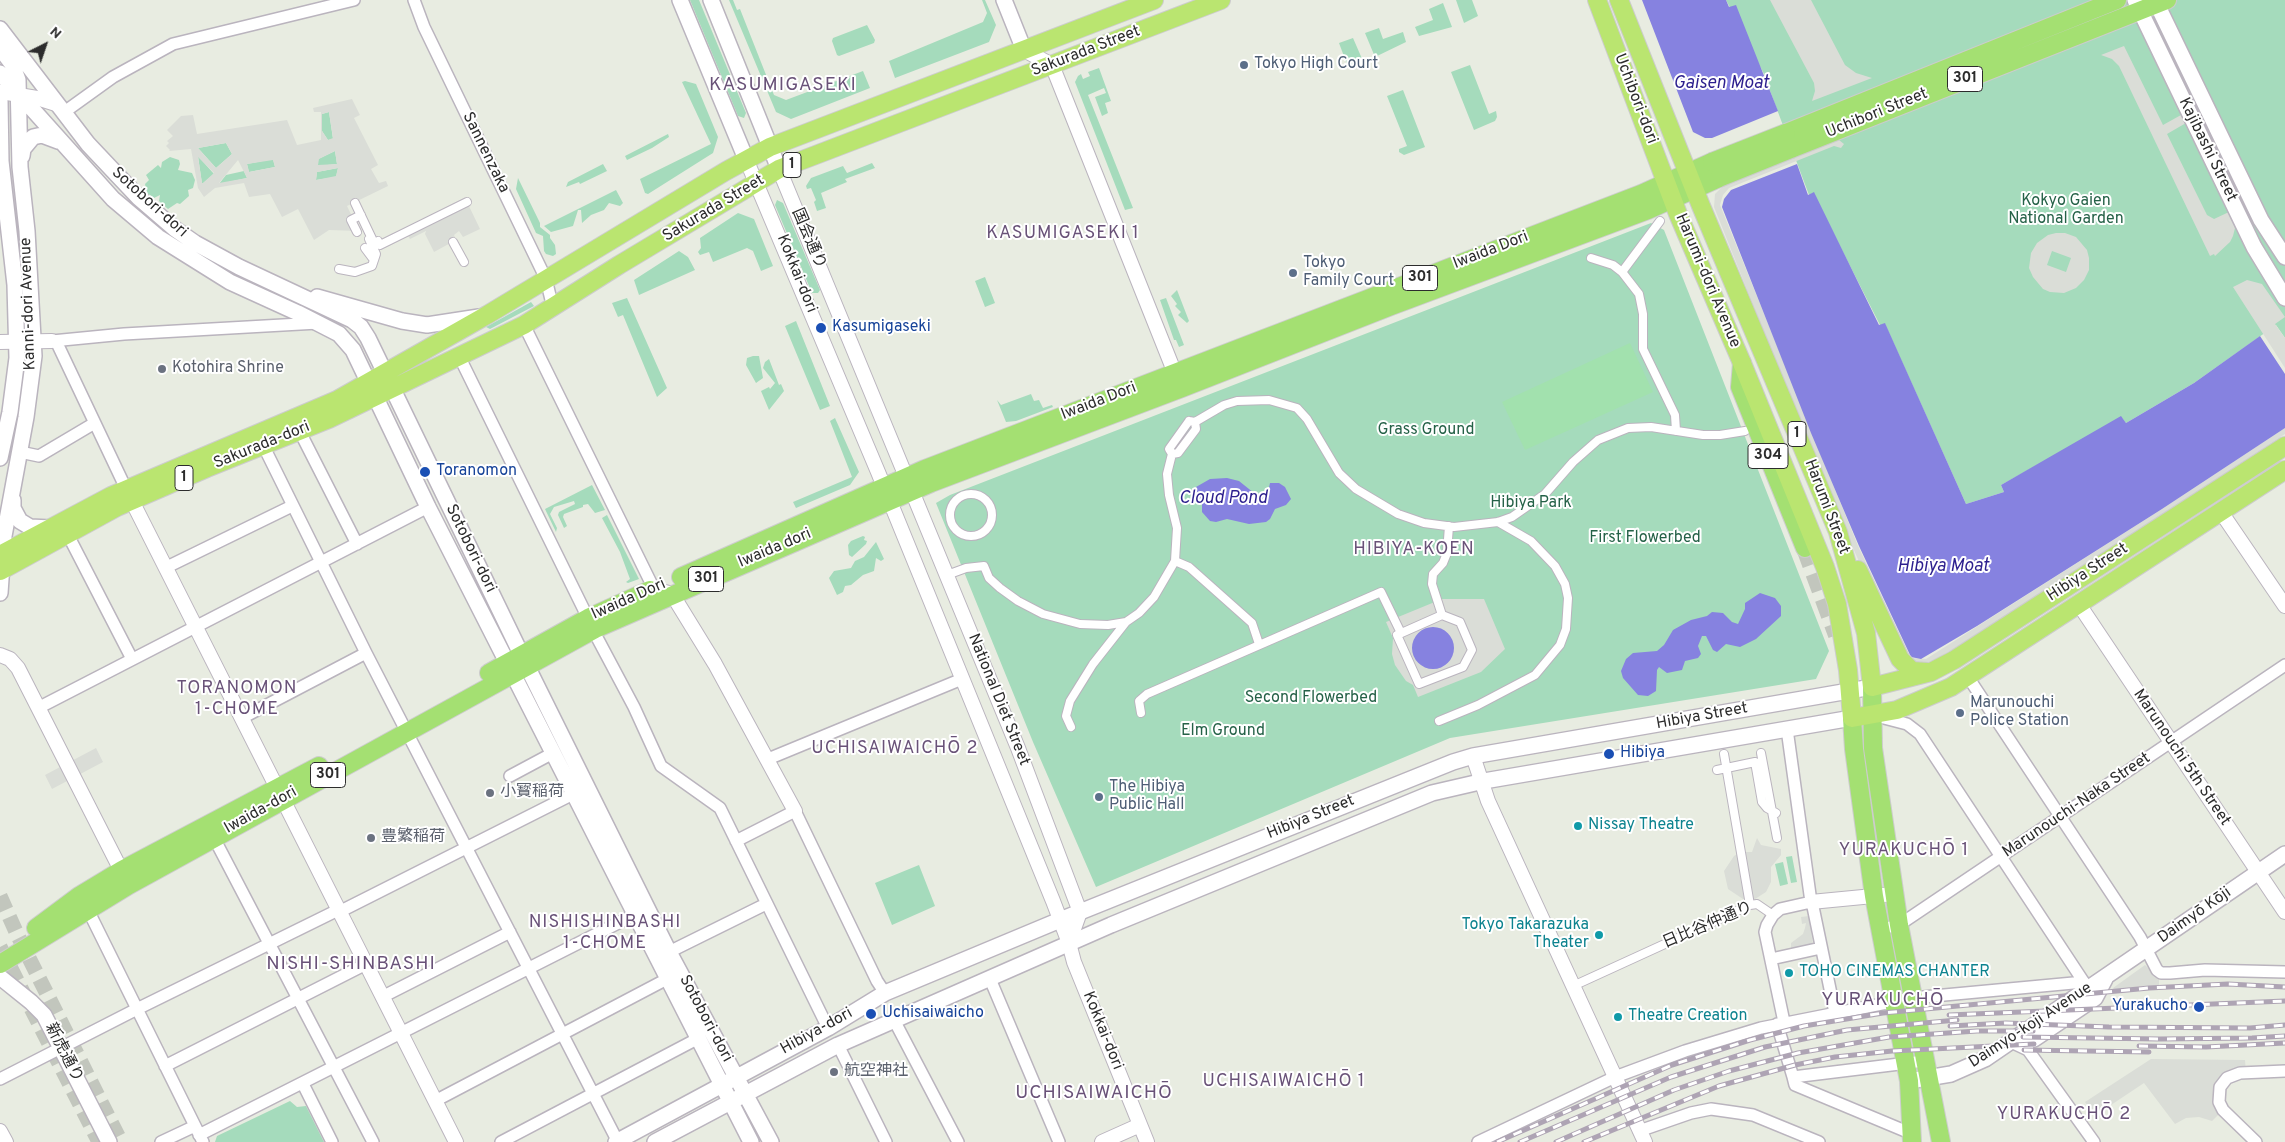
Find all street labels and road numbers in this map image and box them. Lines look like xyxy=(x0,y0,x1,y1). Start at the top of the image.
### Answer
street label: Sakurada Street xyxy=(1029,22,1143,82)
street label: Uchibori-dori xyxy=(1609,51,1661,147)
road number: 301 xyxy=(1948,66,1982,92)
street label: Uchibori Street xyxy=(1823,85,1931,143)
street label: Kajibashi Street xyxy=(2174,95,2240,205)
street label: Sannenzaka xyxy=(457,109,513,197)
road number: 1 xyxy=(783,152,801,178)
street label: Sotobori-dori xyxy=(107,164,191,242)
street label: Sakurada Street xyxy=(660,171,768,247)
street label: 国会通り xyxy=(787,206,829,272)
street label: Harumi-dori Avenue xyxy=(1670,211,1744,351)
street label: Iwaida Dori xyxy=(1451,228,1531,274)
street label: Kokkai-dori xyxy=(772,232,820,316)
street label: Kanni-dori Avenue xyxy=(17,237,41,371)
road number: 301 xyxy=(1402,266,1438,290)
street label: Iwaida Dori xyxy=(1059,379,1139,425)
street label: Sakurada-dori xyxy=(211,418,313,474)
road number: 1 xyxy=(1788,422,1806,446)
road number: 304 xyxy=(1748,444,1788,468)
street label: Harumi Street xyxy=(1799,457,1853,557)
road number: 1 xyxy=(175,466,193,490)
street label: Sotobori-dori xyxy=(440,502,500,596)
street label: Iwaida dori xyxy=(736,525,814,573)
street label: Hibiya Street xyxy=(2044,540,2132,606)
road number: 301 xyxy=(688,566,724,592)
street label: Iwaida Dori xyxy=(589,575,669,625)
street label: National Diet Street xyxy=(963,631,1033,769)
street label: Marunouchi 5th Street xyxy=(2128,686,2234,830)
street label: Hibiya Street xyxy=(1655,699,1749,735)
street label: Marunouchi-Naka Street xyxy=(1999,749,2155,863)
road number: 301 xyxy=(310,762,346,788)
street label: Iwaida-dori xyxy=(221,783,301,839)
street label: Hibiya Street xyxy=(1264,792,1358,844)
street label: Daimyō Kōji xyxy=(2155,884,2235,948)
street label: 日比谷仲通り xyxy=(1660,898,1756,954)
street label: Sotobori-dori xyxy=(674,972,736,1066)
street label: Daimyo-koji Avenue xyxy=(1966,979,2096,1073)
street label: Kokkai-dori xyxy=(1078,989,1126,1073)
street label: Hibiya-dori xyxy=(778,1004,856,1060)
street label: 新虎通り xyxy=(40,1020,86,1086)

